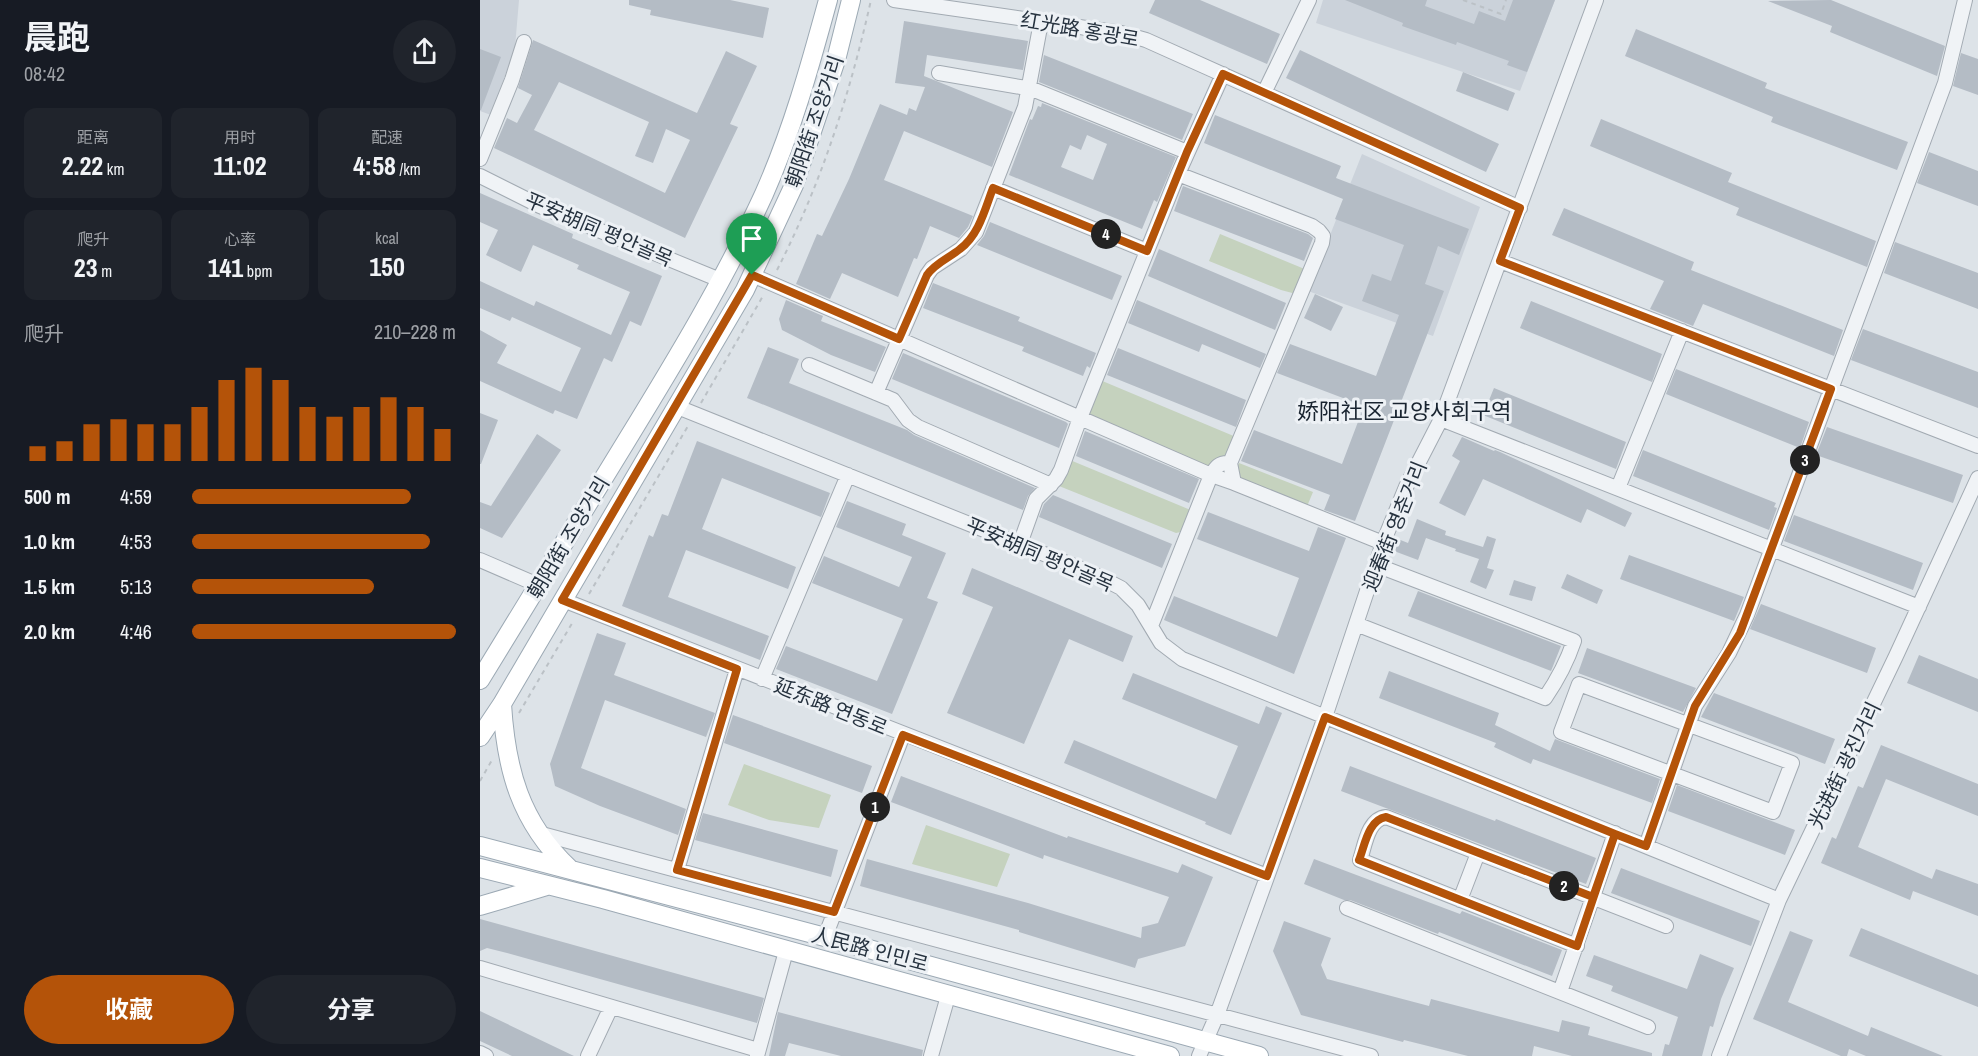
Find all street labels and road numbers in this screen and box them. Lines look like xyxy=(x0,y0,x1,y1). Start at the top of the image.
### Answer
street label: 红光路 홍광로 xyxy=(1019,5,1141,53)
street label: 朝阳街 조양거리 xyxy=(779,51,849,191)
street label: 平安胡同 평안골목 xyxy=(521,186,677,272)
street label: 迎春街 영춘거리 xyxy=(1356,457,1432,595)
street label: 朝阳街 조양거리 xyxy=(521,471,615,603)
street label: 平安胡同 평안골목 xyxy=(962,511,1118,597)
street label: 延东路 연동로 xyxy=(770,671,892,741)
street label: 光进街 광진거리 xyxy=(1802,697,1886,833)
street label: 人民路 인민로 xyxy=(809,920,931,978)

